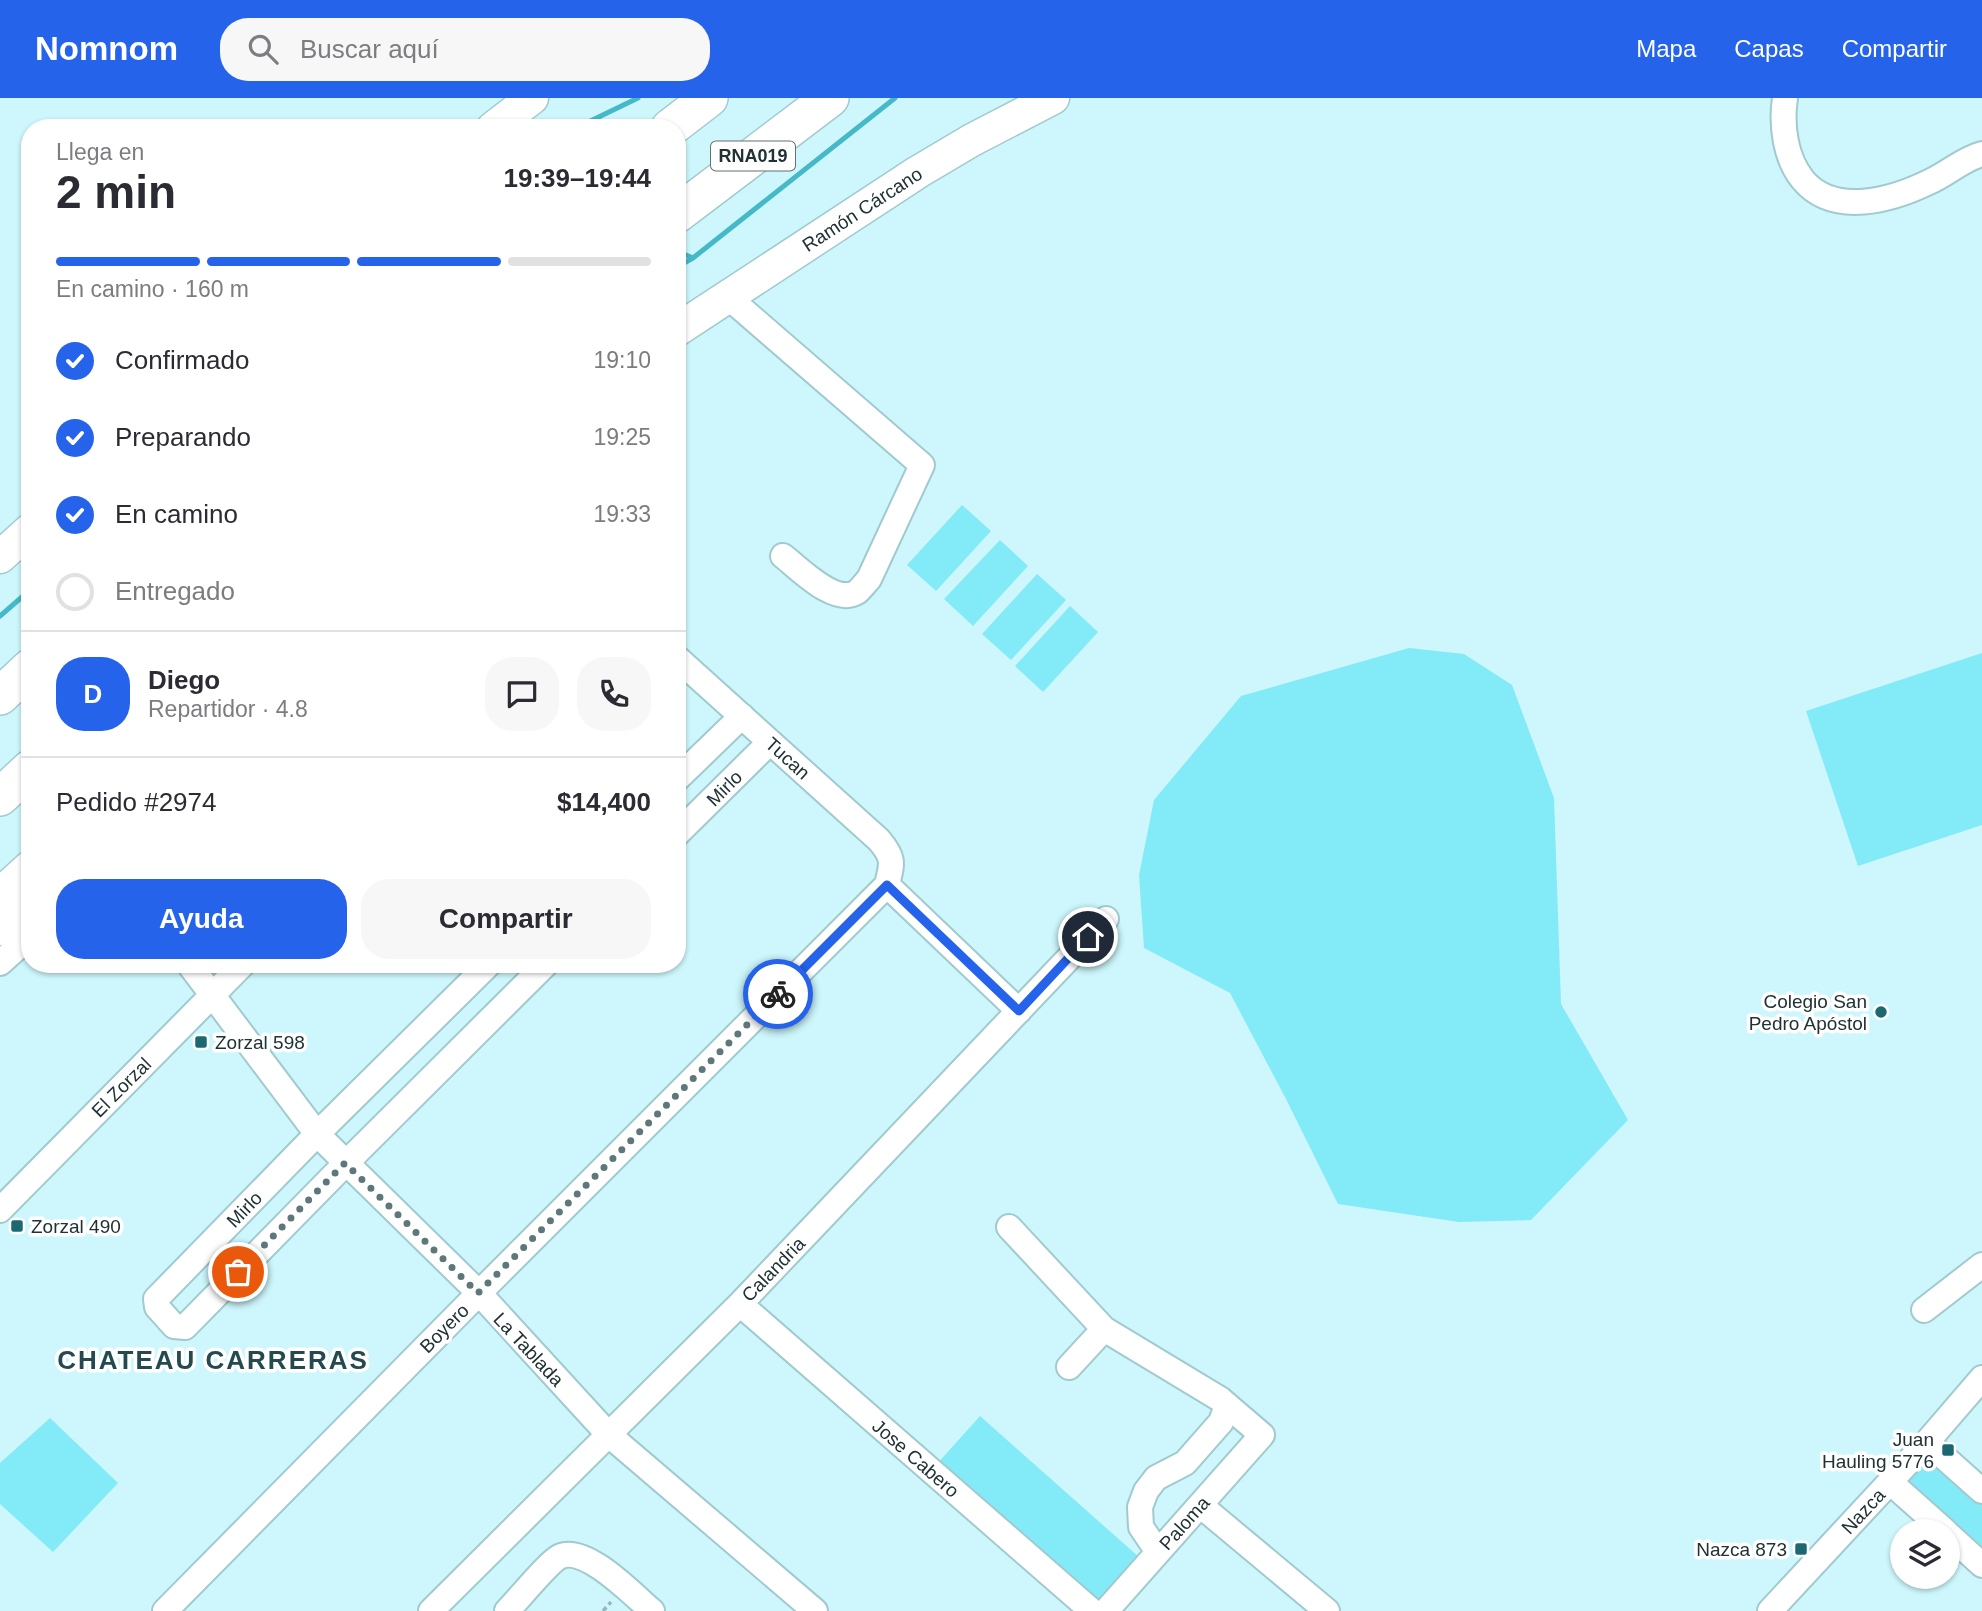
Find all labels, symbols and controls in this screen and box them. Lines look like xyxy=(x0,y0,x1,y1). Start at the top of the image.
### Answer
search box xyxy=(220,18,710,81)
text: Nomnom xyxy=(35,30,178,67)
icon: search xyxy=(244,30,282,68)
text: Buscar aquí xyxy=(300,34,439,64)
text: Mapa xyxy=(1636,35,1696,62)
text: Capas xyxy=(1734,35,1804,62)
text: Compartir xyxy=(1842,35,1947,62)
text: Llega en xyxy=(56,139,144,165)
road number: RNA019 xyxy=(711,142,795,170)
text: 19:39–19:44 xyxy=(504,163,651,193)
street label: Ramón Cárcano xyxy=(799,163,926,256)
text: 2 min xyxy=(56,166,176,218)
text: En camino · 160 m xyxy=(56,276,249,302)
icon: check xyxy=(56,342,94,380)
text: Confirmado xyxy=(115,345,249,375)
text: 19:10 xyxy=(593,347,651,373)
icon: check xyxy=(56,419,94,457)
text: Preparando xyxy=(115,422,251,452)
text: 19:25 xyxy=(593,424,651,450)
icon: check xyxy=(56,496,94,534)
text: En camino xyxy=(115,499,238,529)
text: 19:33 xyxy=(593,501,651,527)
text: Entregado xyxy=(115,576,235,606)
button: chat xyxy=(485,657,559,731)
button: phone xyxy=(577,657,651,731)
text: Diego xyxy=(148,665,220,695)
text: D xyxy=(84,679,102,709)
text: Repartidor · 4.8 xyxy=(148,696,308,722)
street label: Tucan xyxy=(761,733,814,784)
street label: Mirlo xyxy=(702,766,746,810)
text: Pedido #2974 xyxy=(56,787,216,817)
text: $14,400 xyxy=(557,787,651,817)
button: Ayuda xyxy=(56,879,347,959)
button: Compartir xyxy=(361,879,651,959)
pin xyxy=(1058,907,1118,967)
icon: home xyxy=(1069,918,1107,956)
courier xyxy=(743,959,813,1029)
icon: bike xyxy=(759,975,797,1013)
place label: Colegio San Pedro Apóstol xyxy=(1749,991,1867,1034)
marker: Colegio San Pedro Apóstol xyxy=(1873,1004,1889,1020)
place label: Zorzal 598 xyxy=(215,1032,305,1053)
marker: Zorzal 598 xyxy=(193,1034,209,1050)
street label: El Zorzal xyxy=(87,1053,155,1121)
street label: Mirlo xyxy=(223,1187,266,1231)
place label: Zorzal 490 xyxy=(31,1216,121,1237)
marker: Zorzal 490 xyxy=(9,1218,25,1234)
street label: Calandria xyxy=(738,1232,809,1306)
pin xyxy=(208,1242,268,1302)
icon: bag xyxy=(219,1253,257,1291)
street label: Boyero xyxy=(416,1300,473,1357)
street label: La Tablada xyxy=(489,1308,568,1391)
district label: CHATEAU CARRERAS xyxy=(57,1345,369,1375)
street label: Jose Cabero xyxy=(868,1415,963,1502)
place label: Juan Hauling 5776 xyxy=(1822,1429,1934,1472)
marker: Juan Hauling 5776 xyxy=(1940,1442,1956,1458)
street label: Nazca xyxy=(1837,1484,1890,1538)
street label: Paloma xyxy=(1155,1492,1214,1554)
map controls xyxy=(1890,1519,1960,1589)
button: layers xyxy=(1890,1519,1960,1589)
place label: Nazca 873 xyxy=(1696,1539,1787,1560)
marker: Nazca 873 xyxy=(1793,1541,1809,1557)

